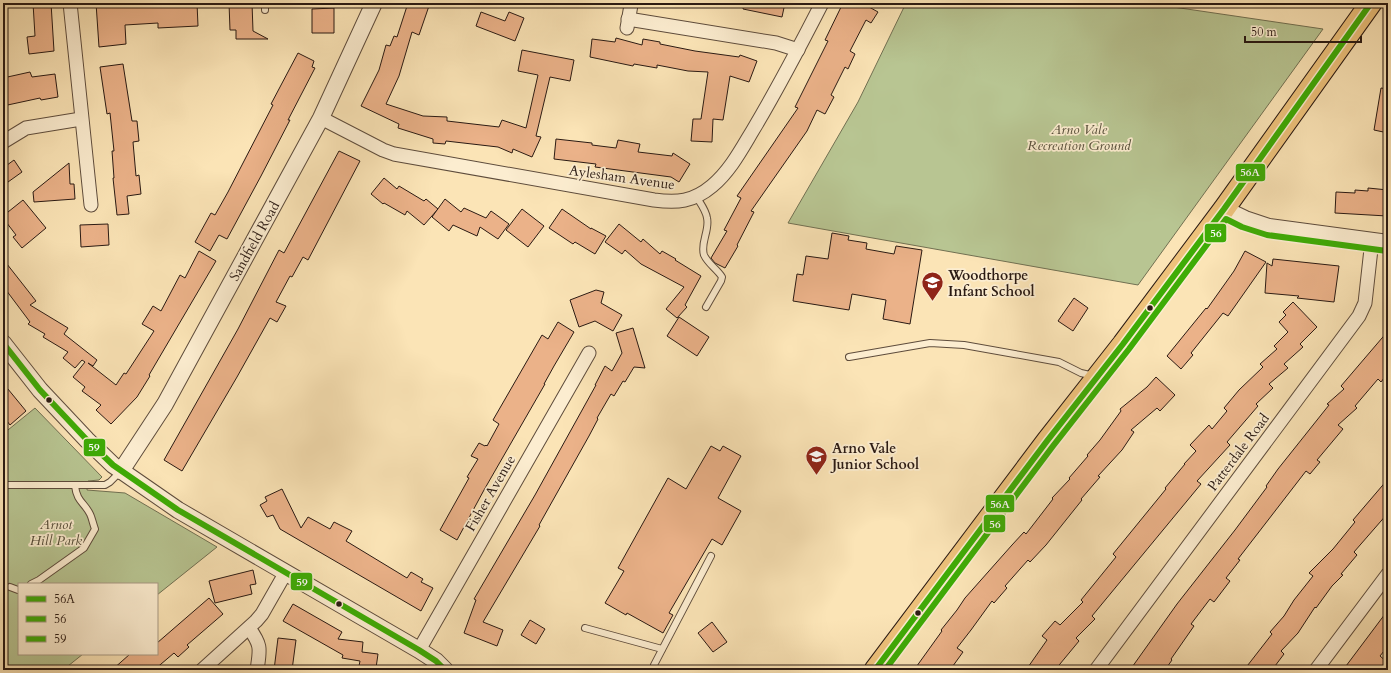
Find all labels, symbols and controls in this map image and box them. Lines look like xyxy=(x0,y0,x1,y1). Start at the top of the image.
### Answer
scale bar xyxy=(1245,18,1361,44)
text: 50 m xyxy=(1251,24,1278,40)
park label: Arno Vale Recreation Ground xyxy=(1027,120,1132,155)
street label: Aylesham Avenue xyxy=(568,161,676,194)
line badge: 56A xyxy=(1235,163,1266,182)
text: 56A xyxy=(1240,165,1260,180)
street label: Sandfield Road xyxy=(225,198,284,284)
line badge: 56 xyxy=(1204,223,1227,243)
text: 56 xyxy=(1210,226,1222,241)
place label: Woodthorpe Infant School xyxy=(947,266,1035,301)
school or university icon: Woodthorpe Infant School xyxy=(919,270,945,303)
unlabelled marker xyxy=(1145,303,1155,313)
unlabelled marker xyxy=(44,395,54,405)
street label: Patterdale Road xyxy=(1203,409,1274,495)
line badge: 59 xyxy=(83,438,106,457)
place label: Arno Vale Junior School xyxy=(830,439,919,474)
text: 59 xyxy=(88,440,100,455)
school or university icon: Arno Vale Junior School xyxy=(804,443,830,476)
street label: Fisher Avenue xyxy=(461,452,520,535)
line badge: 56A xyxy=(985,494,1015,513)
text: 56A xyxy=(990,497,1010,512)
line badge: 56 xyxy=(983,514,1006,533)
park label: Arnot Hill Park xyxy=(30,515,82,550)
text: 56 xyxy=(989,517,1001,532)
line badge: 59 xyxy=(290,572,313,591)
text: 59 xyxy=(296,575,308,590)
legend xyxy=(18,583,158,655)
text: 56A xyxy=(54,591,75,607)
unlabelled marker xyxy=(334,599,344,609)
unlabelled marker xyxy=(913,608,923,618)
text: 56 xyxy=(54,611,66,627)
text: 59 xyxy=(54,631,66,647)

